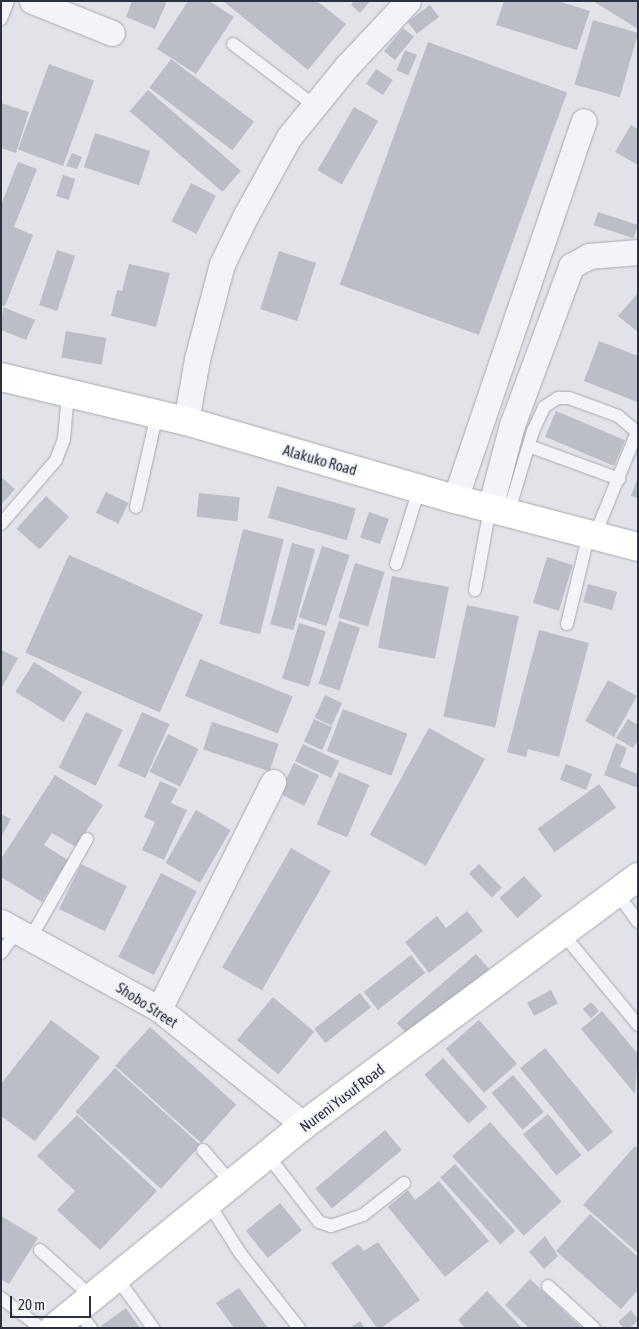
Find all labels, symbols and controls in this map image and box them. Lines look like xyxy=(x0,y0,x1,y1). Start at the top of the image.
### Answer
street label: Alakuko Road xyxy=(281,441,359,479)
street label: Shobo Street xyxy=(113,978,181,1032)
street label: Nureni Yusuf Road xyxy=(296,1060,388,1136)
scale bar xyxy=(12,1286,94,1318)
text: 20 m xyxy=(18,1296,45,1313)

